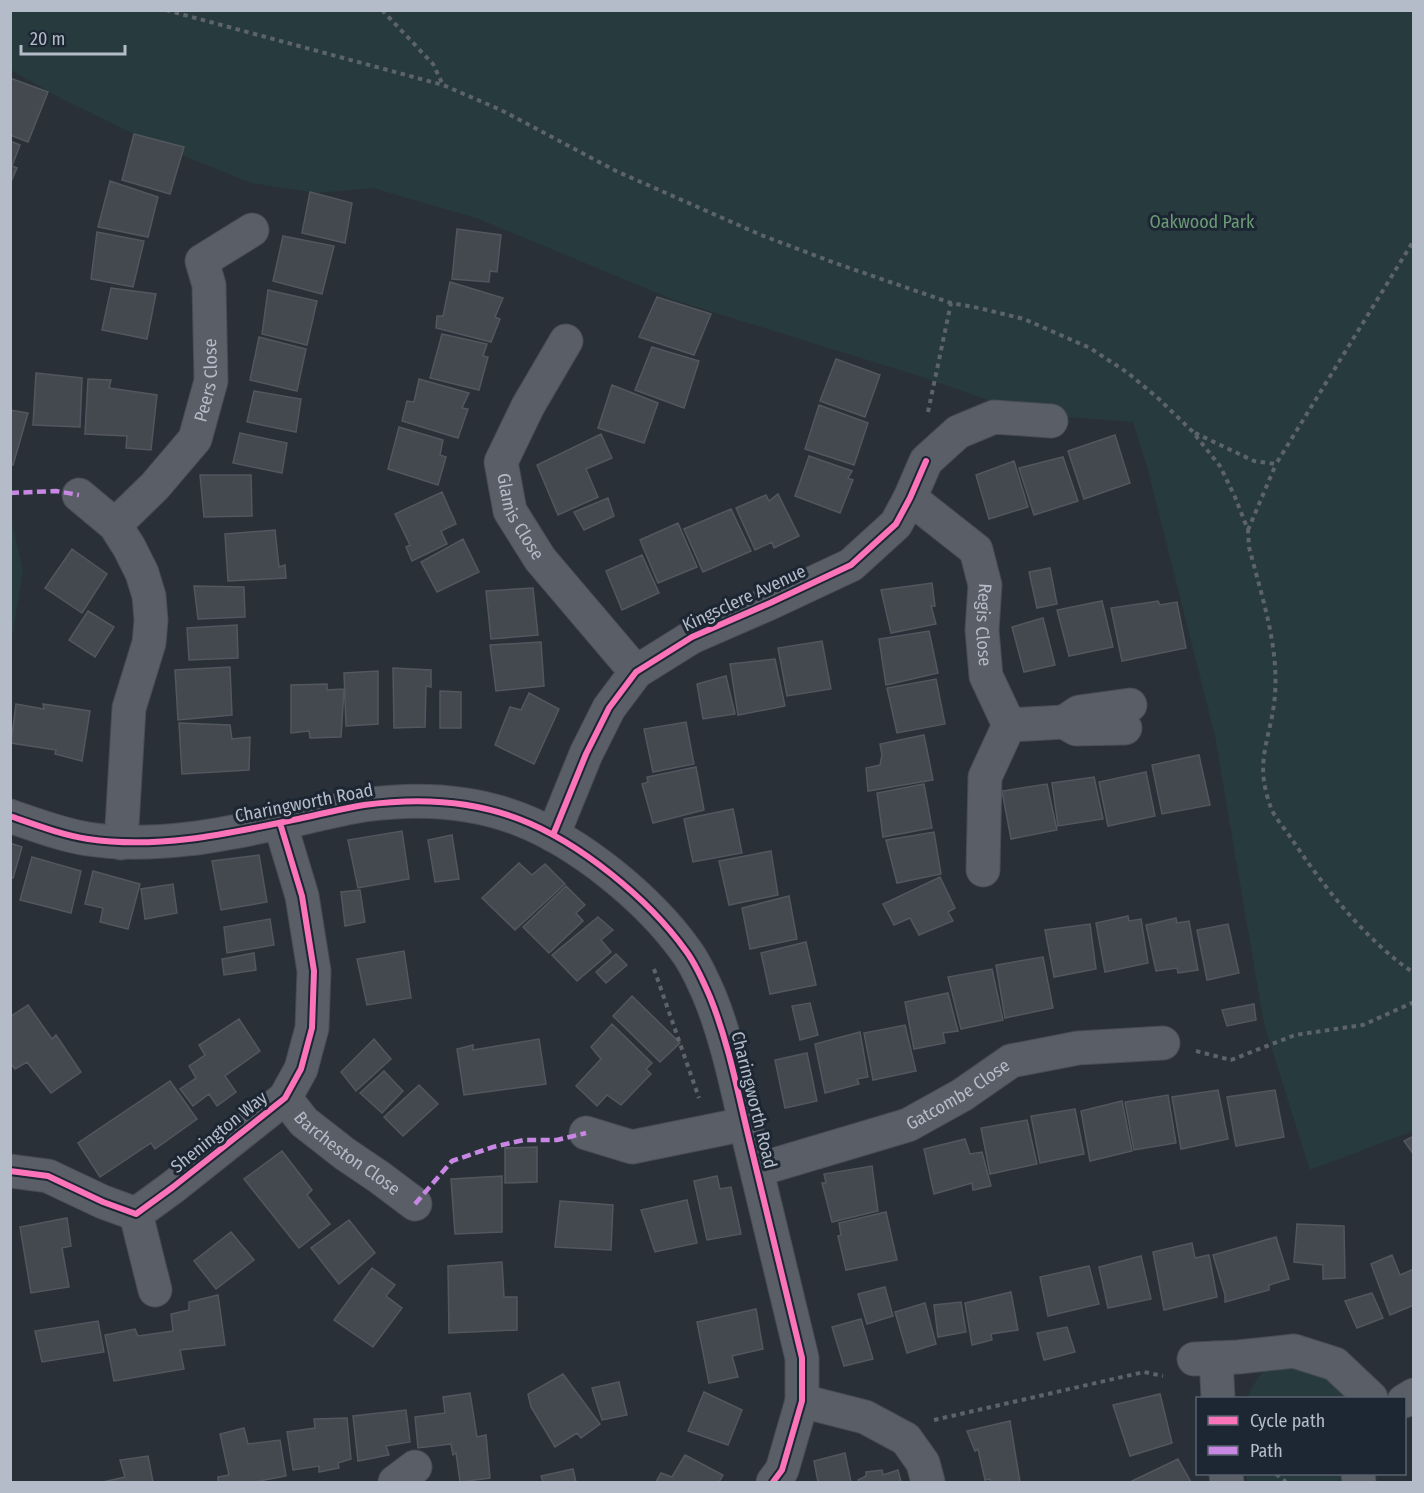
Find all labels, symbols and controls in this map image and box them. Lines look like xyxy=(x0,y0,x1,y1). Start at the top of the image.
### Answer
scale bar xyxy=(21,18,124,56)
text: 20 m xyxy=(30,28,65,50)
park label: Oakwood Park xyxy=(1150,211,1255,233)
street label: Peers Close xyxy=(189,338,222,424)
street label: Glamis Close xyxy=(492,471,549,564)
street label: Kingsclere Avenue xyxy=(679,560,809,636)
street label: Regis Close xyxy=(971,583,996,667)
street label: Charingworth Road xyxy=(233,779,375,827)
street label: Charingworth Road xyxy=(726,1029,782,1171)
street label: Gatcombe Close xyxy=(902,1054,1014,1135)
street label: Shenington Way xyxy=(166,1086,272,1178)
street label: Barcheston Close xyxy=(289,1107,405,1200)
legend xyxy=(1196,1397,1406,1475)
text: Cycle path xyxy=(1250,1410,1325,1432)
text: Path xyxy=(1250,1440,1283,1462)

